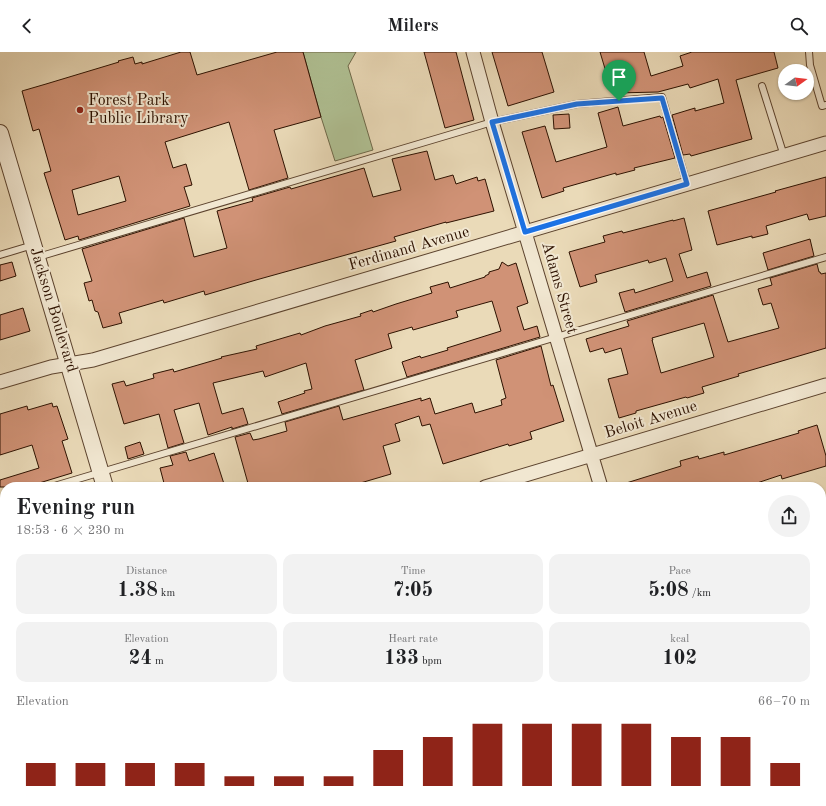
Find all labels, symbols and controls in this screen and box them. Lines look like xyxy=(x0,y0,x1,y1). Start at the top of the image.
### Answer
icon: back xyxy=(16,15,38,37)
icon: search xyxy=(788,15,810,37)
text: Milers xyxy=(388,17,438,35)
pin xyxy=(602,60,636,101)
north arrow xyxy=(778,64,814,100)
map controls xyxy=(778,64,814,100)
icon: arrive xyxy=(608,66,630,88)
place label: Forest Park Public Library xyxy=(88,93,189,127)
marker: Forest Park Public Library xyxy=(75,105,85,115)
street label: Ferdinand Avenue xyxy=(347,224,471,274)
street label: Adams Street xyxy=(538,240,580,336)
street label: Jackson Boulevard xyxy=(26,246,80,374)
street label: Beloit Avenue xyxy=(603,398,699,442)
button: share xyxy=(768,495,810,537)
text: Evening run xyxy=(16,497,135,519)
text: 18:53 · 6 × 230 m xyxy=(16,524,124,537)
text: Distance xyxy=(126,566,167,577)
text: Time xyxy=(401,566,425,577)
text: Pace xyxy=(669,566,691,577)
text: 1.38 xyxy=(117,581,158,601)
text: 7:05 xyxy=(393,581,433,601)
text: 5:08 xyxy=(648,581,689,601)
text: km xyxy=(158,588,175,599)
text: /km xyxy=(689,588,711,599)
text: Elevation xyxy=(124,634,169,645)
text: Heart rate xyxy=(388,634,438,645)
text: kcal xyxy=(670,634,689,645)
text: 24 xyxy=(129,649,152,669)
text: 133 xyxy=(384,649,419,669)
text: 102 xyxy=(662,649,697,669)
text: m xyxy=(152,656,164,667)
text: bpm xyxy=(419,656,442,667)
text: Elevation xyxy=(16,695,69,708)
text: 66–70 m xyxy=(758,695,810,708)

